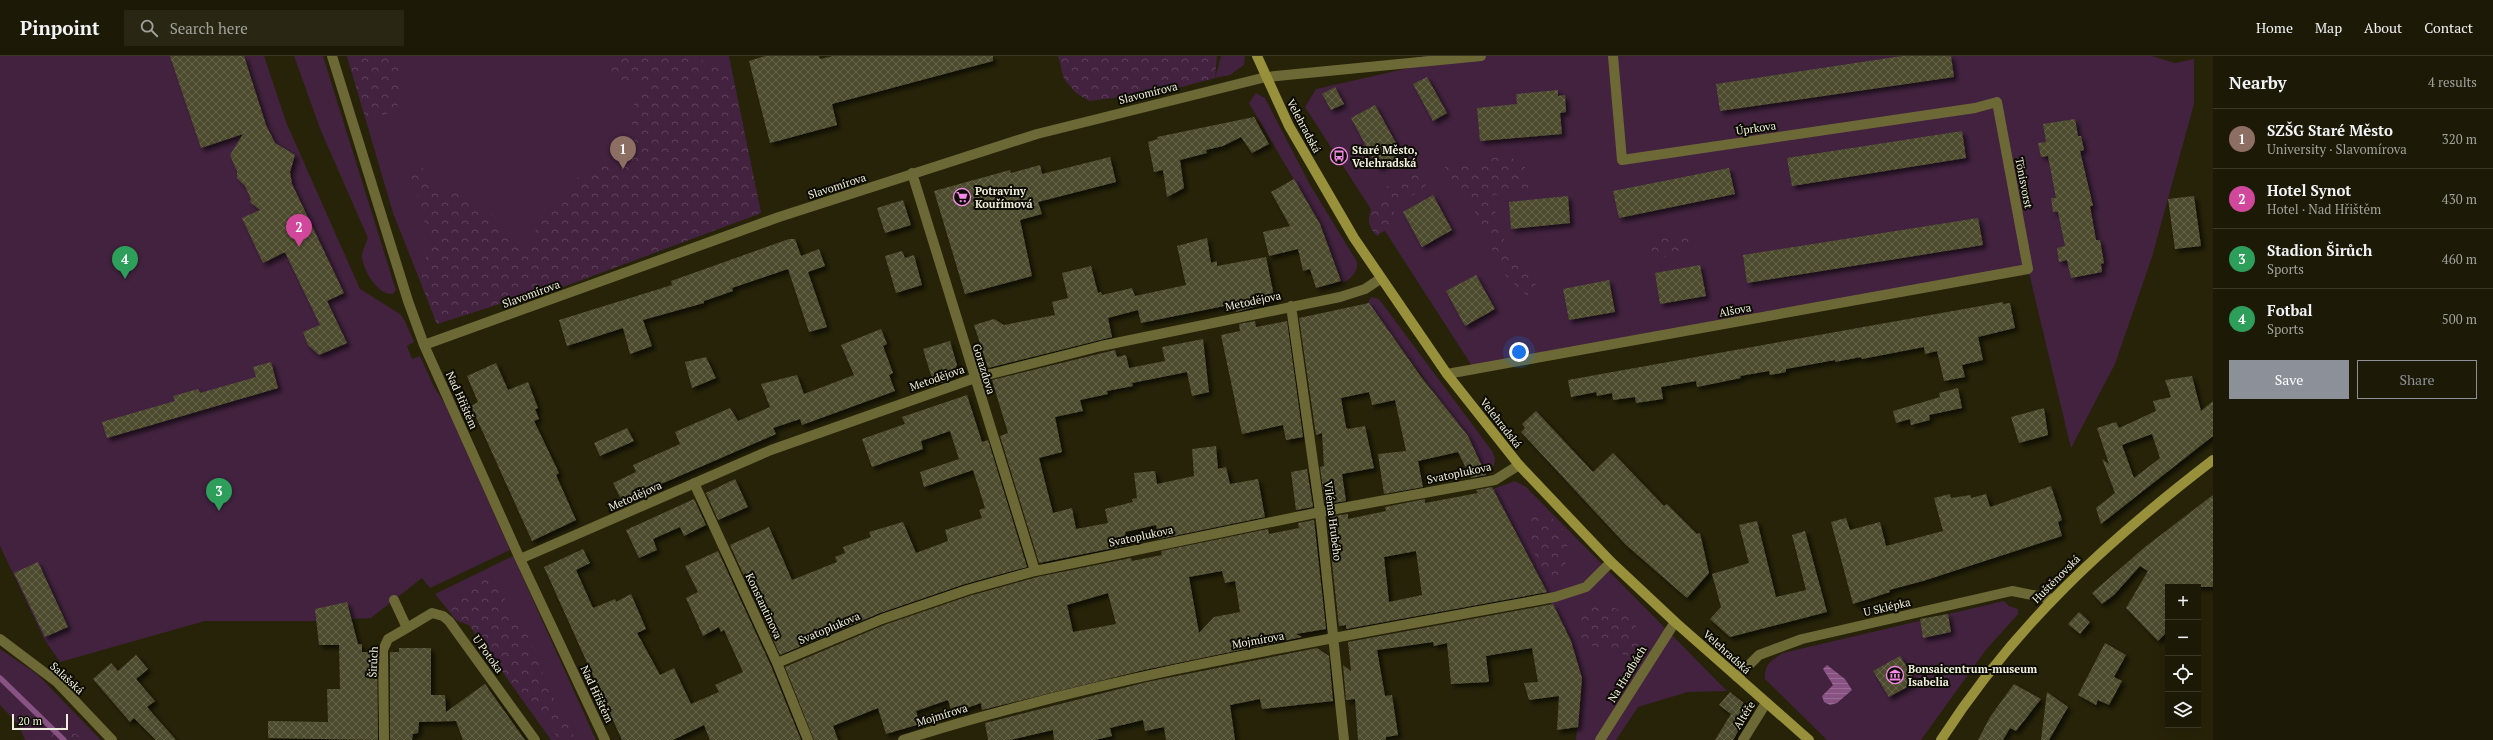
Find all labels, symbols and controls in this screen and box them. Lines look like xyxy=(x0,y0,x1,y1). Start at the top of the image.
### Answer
search box xyxy=(124,10,404,46)
text: Pinpoint xyxy=(20,15,100,40)
icon: search xyxy=(138,17,160,39)
text: Search here xyxy=(170,18,248,38)
text: Home xyxy=(2256,18,2293,37)
text: Map xyxy=(2315,18,2342,37)
text: About xyxy=(2364,18,2402,37)
text: Contact xyxy=(2424,18,2473,37)
text: Nearby xyxy=(2229,71,2287,94)
text: 4 results xyxy=(2428,73,2477,91)
street label: Slavomírova xyxy=(1117,79,1179,107)
street label: Velehradská xyxy=(1284,97,1324,156)
street label: Úprkova xyxy=(1735,118,1777,138)
text: SZŠG Staré Město xyxy=(2267,120,2393,140)
text: 1 xyxy=(2238,130,2246,148)
text: 320 m xyxy=(2442,130,2477,148)
pin: 1 xyxy=(610,136,636,169)
text: University · Slavomírova xyxy=(2267,140,2407,158)
place label: Staré Město, Velehradská xyxy=(1352,143,1418,170)
bus stop icon: Staré Město, Velehradská xyxy=(1329,146,1349,166)
street label: Tönisvorst xyxy=(2012,156,2036,210)
street label: Slavomírova xyxy=(806,170,868,202)
text: Hotel Synot xyxy=(2267,180,2351,200)
place label: Potraviny Kouřímová xyxy=(975,184,1033,211)
supermarket icon: Potraviny Kouřímová xyxy=(952,187,972,207)
text: 2 xyxy=(2238,190,2246,208)
text: 430 m xyxy=(2442,190,2477,208)
text: Hotel · Nad Hřištěm xyxy=(2267,200,2381,218)
pin: 2 xyxy=(286,214,312,247)
text: Stadion Širůch xyxy=(2267,240,2372,260)
pin: 4 xyxy=(112,246,138,279)
text: 3 xyxy=(2238,250,2246,268)
text: 460 m xyxy=(2442,250,2477,268)
text: Sports xyxy=(2267,260,2304,278)
street label: Slavomírova xyxy=(500,277,562,311)
street label: Metodějova xyxy=(1224,288,1283,314)
street label: Alšova xyxy=(1718,300,1753,320)
text: Fotbal xyxy=(2267,300,2313,320)
text: 4 xyxy=(2238,310,2246,328)
text: 500 m xyxy=(2442,310,2477,328)
text: Sports xyxy=(2267,320,2304,338)
street label: Gorazdova xyxy=(970,342,998,396)
your location xyxy=(1509,342,1529,362)
button: Save xyxy=(2229,360,2349,399)
button: Share xyxy=(2357,360,2477,399)
street label: Metodějova xyxy=(908,362,967,394)
street label: Nad Hřištěm xyxy=(443,369,481,432)
street label: Velehradská xyxy=(1477,395,1525,451)
street label: Svatoplukova xyxy=(1425,459,1493,487)
pin: 3 xyxy=(206,478,232,511)
street label: Metodějova xyxy=(606,478,664,514)
street label: Viléma Hrubého xyxy=(1321,480,1345,562)
street label: Svatoplukova xyxy=(1107,522,1175,550)
street label: Huštěnovská xyxy=(2029,552,2083,606)
street label: Konstantinova xyxy=(743,571,786,642)
map controls xyxy=(2165,584,2201,728)
button: + xyxy=(2165,584,2201,620)
street label: U Sklépka xyxy=(1862,595,1912,619)
street label: Svatoplukova xyxy=(796,609,862,647)
button: − xyxy=(2165,620,2201,656)
street label: Velehradská xyxy=(1700,627,1754,677)
street label: Mojmírova xyxy=(1231,628,1286,651)
street label: U Potoka xyxy=(470,632,507,676)
street label: Na Hradbách xyxy=(1605,643,1650,705)
street label: Širůch xyxy=(365,645,381,678)
button: locate xyxy=(2165,656,2201,692)
street label: Salašská xyxy=(47,659,87,697)
place label: Bonsaicentrum-museum Isabelia xyxy=(1908,662,2038,689)
street label: Nad Hřištěm xyxy=(578,663,617,725)
museum icon: Bonsaicentrum-museum Isabelia xyxy=(1885,665,1905,685)
button: layers xyxy=(2165,692,2201,728)
street label: Altéře xyxy=(1730,698,1758,732)
street label: Mojmírova xyxy=(915,700,970,729)
scale bar xyxy=(12,712,68,731)
text: 20 m xyxy=(18,714,42,728)

